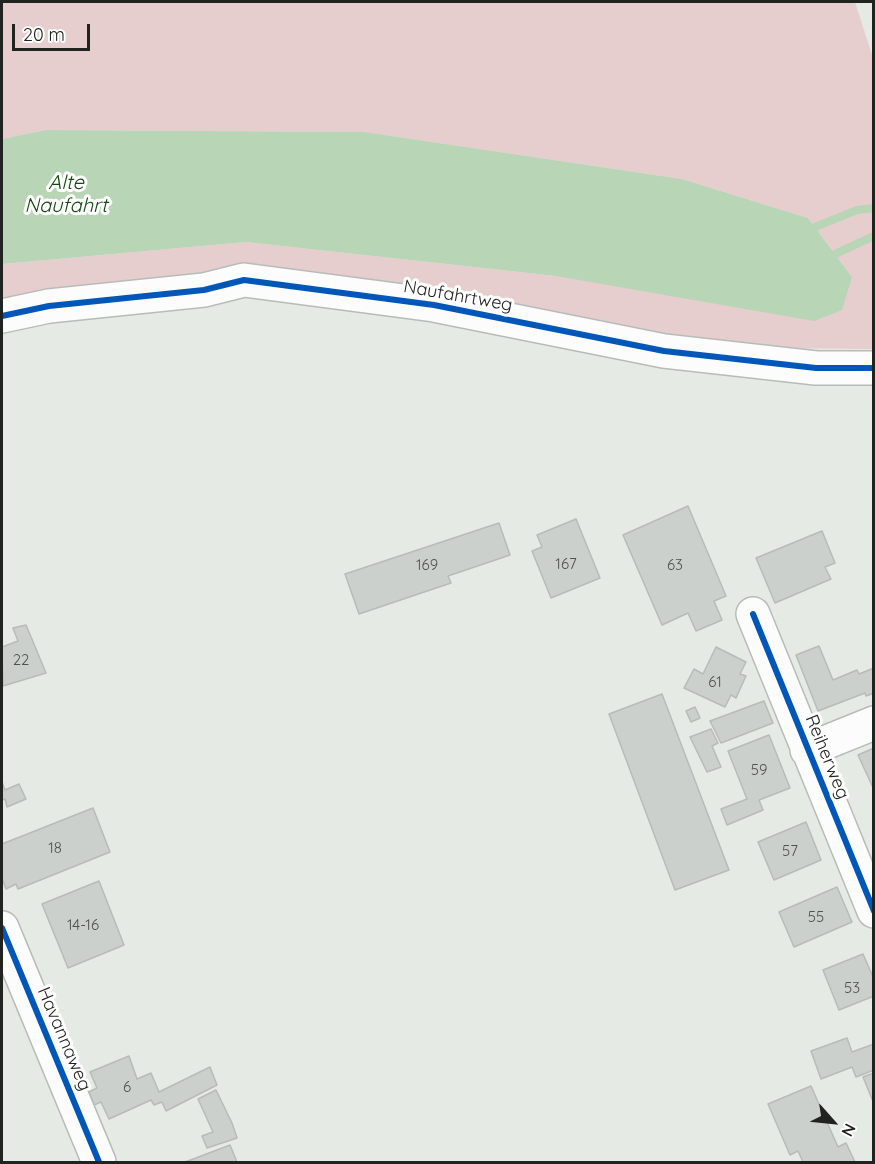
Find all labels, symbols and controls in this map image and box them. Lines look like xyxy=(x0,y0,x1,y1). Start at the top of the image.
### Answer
scale bar xyxy=(15,12,93,50)
text: 20 m xyxy=(23,23,65,46)
water label: Alte Naufahrt xyxy=(24,171,108,218)
street label: Naufahrtweg xyxy=(402,276,514,316)
house number: 167 xyxy=(555,555,577,573)
house number: 169 xyxy=(416,556,438,574)
house number: 63 xyxy=(667,556,683,574)
house number: 22 xyxy=(13,651,29,669)
house number: 61 xyxy=(708,673,722,691)
street label: Reiherweg xyxy=(800,712,854,802)
house number: 59 xyxy=(751,761,767,779)
house number: 18 xyxy=(48,839,62,857)
house number: 57 xyxy=(782,842,798,860)
house number: 55 xyxy=(808,908,824,926)
house number: 14-16 xyxy=(67,916,99,934)
house number: 53 xyxy=(844,979,860,997)
street label: Havannaweg xyxy=(32,984,96,1094)
house number: 6 xyxy=(123,1078,131,1096)
north arrow xyxy=(803,1092,863,1152)
text: N xyxy=(837,1120,861,1140)

